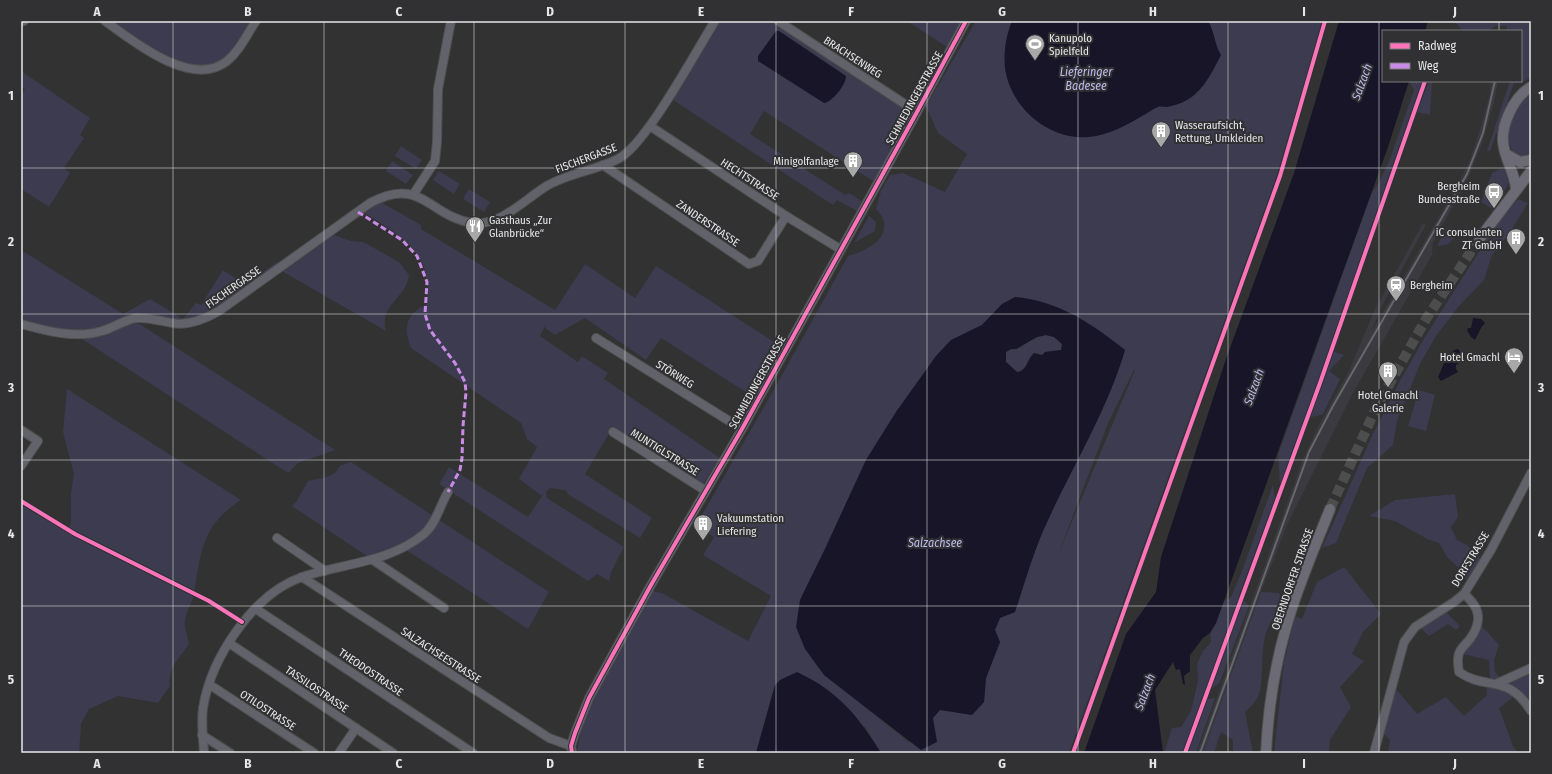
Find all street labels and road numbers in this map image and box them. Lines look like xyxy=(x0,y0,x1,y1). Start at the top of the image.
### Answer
street label: BRACHSENWEG xyxy=(821,34,884,81)
street label: SCHMIEDINGERSTRASSE xyxy=(883,49,946,147)
street label: FISCHERGASSE xyxy=(554,141,619,176)
street label: HECHTSTRASSE xyxy=(718,156,781,203)
street label: ZANDERSTRASSE xyxy=(674,198,742,249)
street label: FISCHERGASSE xyxy=(203,264,263,311)
street label: SCHMIEDINGERSTRASSE xyxy=(726,333,789,431)
street label: STÖRWEG xyxy=(653,358,696,391)
street label: MUNTIGLSTRASSE xyxy=(628,426,701,479)
street label: OBERNDORFER STRASSE xyxy=(1269,527,1316,632)
street label: DORFSTRASSE xyxy=(1449,529,1492,589)
street label: SALZACHSEESTRASSE xyxy=(398,625,483,686)
street label: THEODOSTRASSE xyxy=(336,646,405,699)
street label: TASSILOSTRASSE xyxy=(283,664,351,715)
street label: OTILOSTRASSE xyxy=(237,688,298,733)

